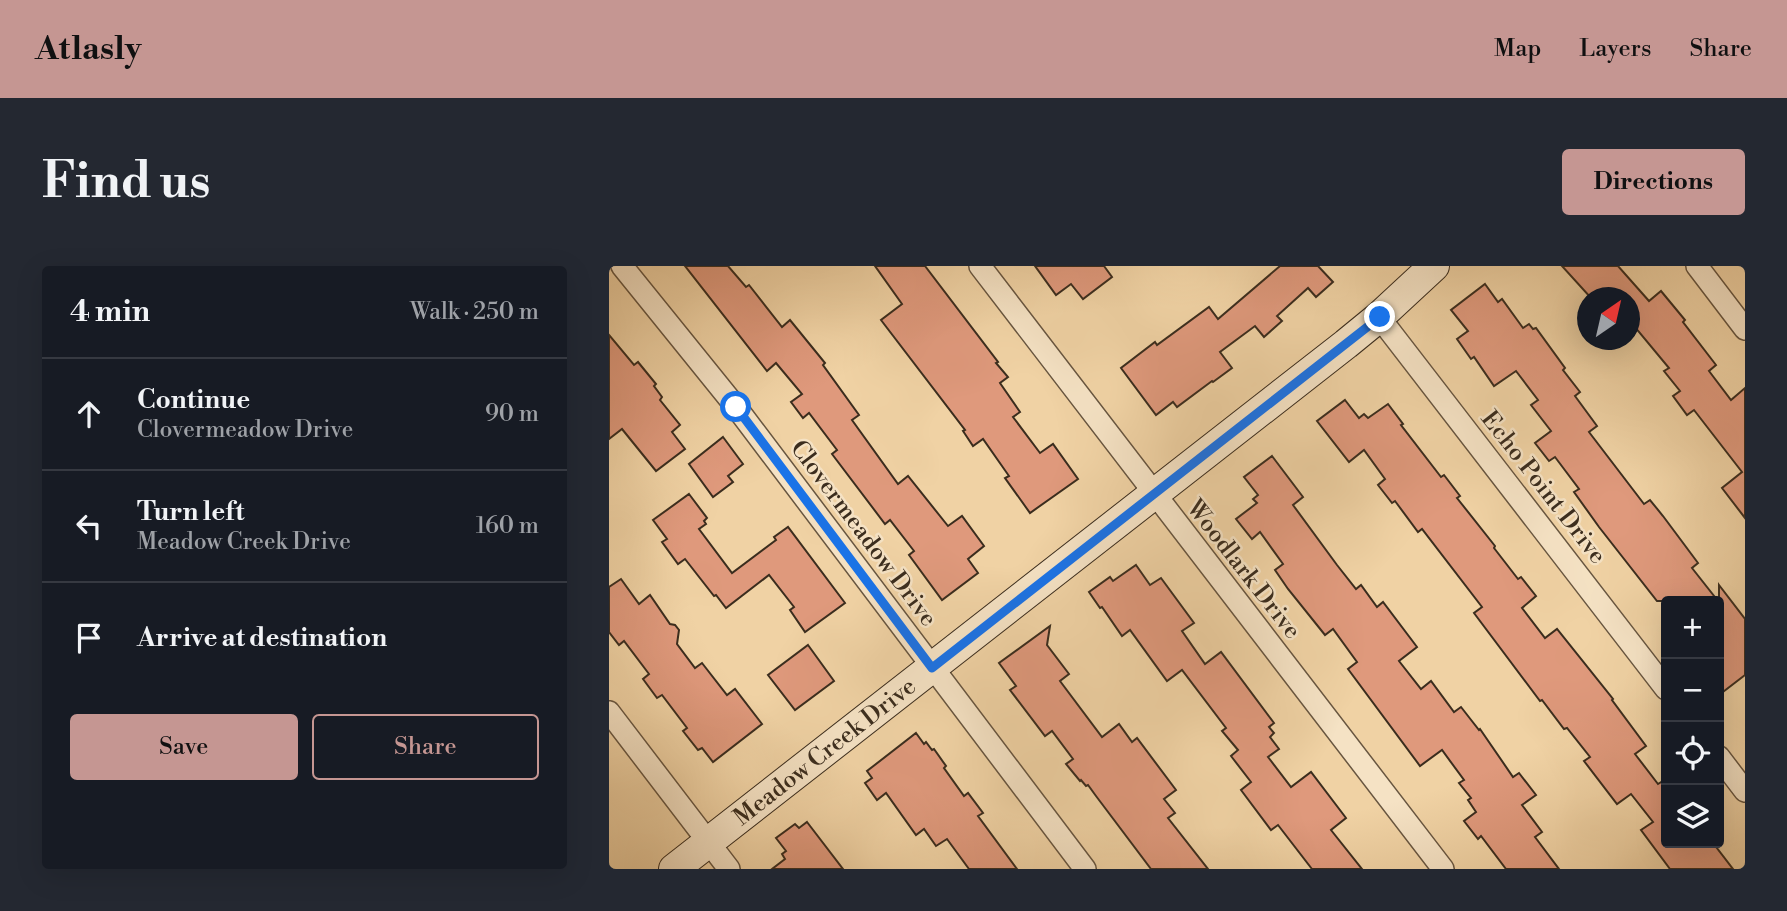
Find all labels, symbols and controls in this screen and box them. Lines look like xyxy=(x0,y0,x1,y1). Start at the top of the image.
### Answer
text: Atlasly xyxy=(35,29,141,70)
text: Map xyxy=(1494,34,1541,64)
text: Layers xyxy=(1579,34,1651,64)
text: Share xyxy=(1689,34,1752,64)
button: Directions xyxy=(1562,149,1745,215)
text: Find us xyxy=(42,152,211,213)
north arrow xyxy=(1577,287,1640,350)
text: 4 min xyxy=(70,293,150,331)
text: Walk · 250 m xyxy=(410,298,539,326)
route end xyxy=(1364,301,1395,332)
text: Continue xyxy=(137,384,250,416)
route start xyxy=(720,391,751,422)
icon: ahead xyxy=(70,395,108,433)
text: 90 m xyxy=(485,400,539,428)
street label: Echo Point Drive xyxy=(1474,405,1612,570)
text: Clovermeadow Drive xyxy=(137,416,353,444)
street label: Clovermeadow Drive xyxy=(783,434,943,633)
street label: Woodlark Drive xyxy=(1179,493,1307,645)
text: Turn left xyxy=(137,496,245,528)
icon: left xyxy=(70,507,108,545)
text: 160 m xyxy=(476,512,539,540)
text: Meadow Creek Drive xyxy=(137,528,351,556)
map controls xyxy=(1661,596,1724,848)
button: + xyxy=(1661,596,1724,659)
icon: arrive xyxy=(70,619,108,657)
text: Arrive at destination xyxy=(137,622,387,654)
button: − xyxy=(1661,659,1724,722)
street label: Meadow Creek Drive xyxy=(728,672,922,833)
button: Save xyxy=(70,714,298,780)
button: Share xyxy=(312,714,539,780)
button: locate xyxy=(1661,722,1724,785)
button: layers xyxy=(1661,785,1724,848)

